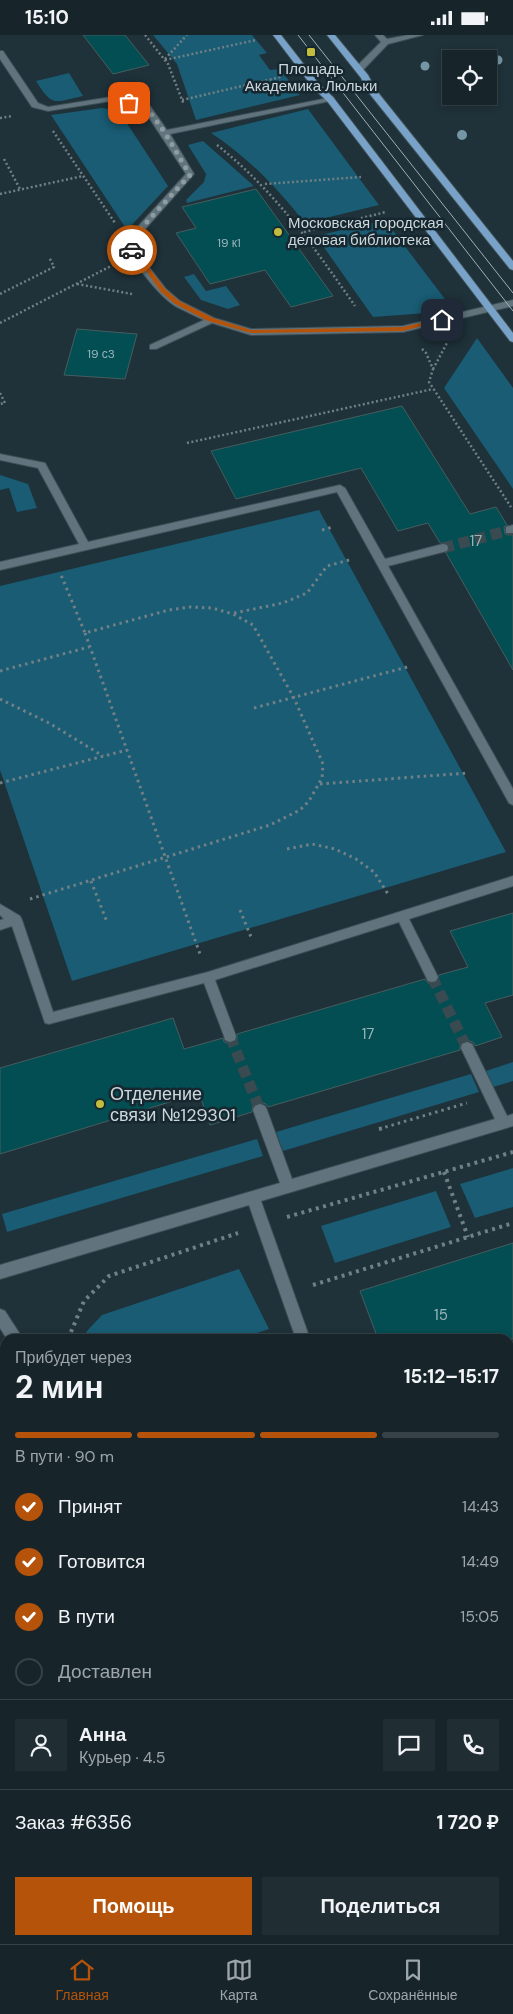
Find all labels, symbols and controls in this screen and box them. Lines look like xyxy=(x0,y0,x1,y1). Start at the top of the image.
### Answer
text: 15:10 xyxy=(25,5,69,30)
marker: Площадь Академика Люльки xyxy=(305,46,317,58)
map controls xyxy=(442,50,497,105)
button: locate xyxy=(442,50,497,105)
place label: Площадь Академика Люльки xyxy=(245,59,377,96)
pin xyxy=(108,82,150,124)
icon: bag xyxy=(115,89,143,117)
place label: Московская городская деловая библиотека xyxy=(288,213,444,250)
courier xyxy=(107,225,157,275)
marker: Московская городская деловая библиотека xyxy=(272,226,284,238)
house number: 19 к1 xyxy=(217,235,241,251)
icon: car xyxy=(118,236,146,264)
pin xyxy=(421,299,463,341)
icon: home xyxy=(428,306,456,334)
house number: 19 с3 xyxy=(87,346,115,362)
house number: 17 xyxy=(470,531,482,551)
house number: 17 xyxy=(362,1024,374,1044)
place label: Отделение связи №129301 xyxy=(110,1082,236,1127)
marker: Отделение связи №129301 xyxy=(94,1098,106,1110)
house number: 15 xyxy=(434,1305,448,1325)
text: Прибудет через xyxy=(15,1347,132,1368)
text: 15:12–15:17 xyxy=(404,1364,499,1389)
text: 2 мин xyxy=(15,1366,104,1408)
text: В пути · 90 m xyxy=(15,1446,114,1467)
icon: check xyxy=(15,1493,43,1521)
text: Принят xyxy=(58,1494,122,1519)
text: 14:43 xyxy=(462,1496,499,1517)
icon: check xyxy=(15,1548,43,1576)
text: Готовится xyxy=(58,1549,145,1574)
text: 14:49 xyxy=(461,1551,499,1572)
icon: check xyxy=(15,1603,43,1631)
text: В пути xyxy=(58,1604,115,1629)
text: 15:05 xyxy=(460,1606,499,1627)
text: Доставлен xyxy=(58,1659,152,1684)
button: person xyxy=(15,1719,67,1771)
button: chat xyxy=(383,1719,435,1771)
button: phone xyxy=(447,1719,499,1771)
text: Анна xyxy=(79,1722,126,1747)
text: Курьер · 4.5 xyxy=(79,1747,166,1768)
text: Заказ #6356 xyxy=(15,1810,132,1835)
text: 1 720 ₽ xyxy=(436,1810,499,1835)
button: Помощь xyxy=(15,1877,252,1935)
button: Поделиться xyxy=(262,1877,499,1935)
tab: Главная xyxy=(56,1956,109,2004)
tab: Карта xyxy=(220,1956,257,2004)
tab: Сохранённые xyxy=(368,1956,457,2004)

